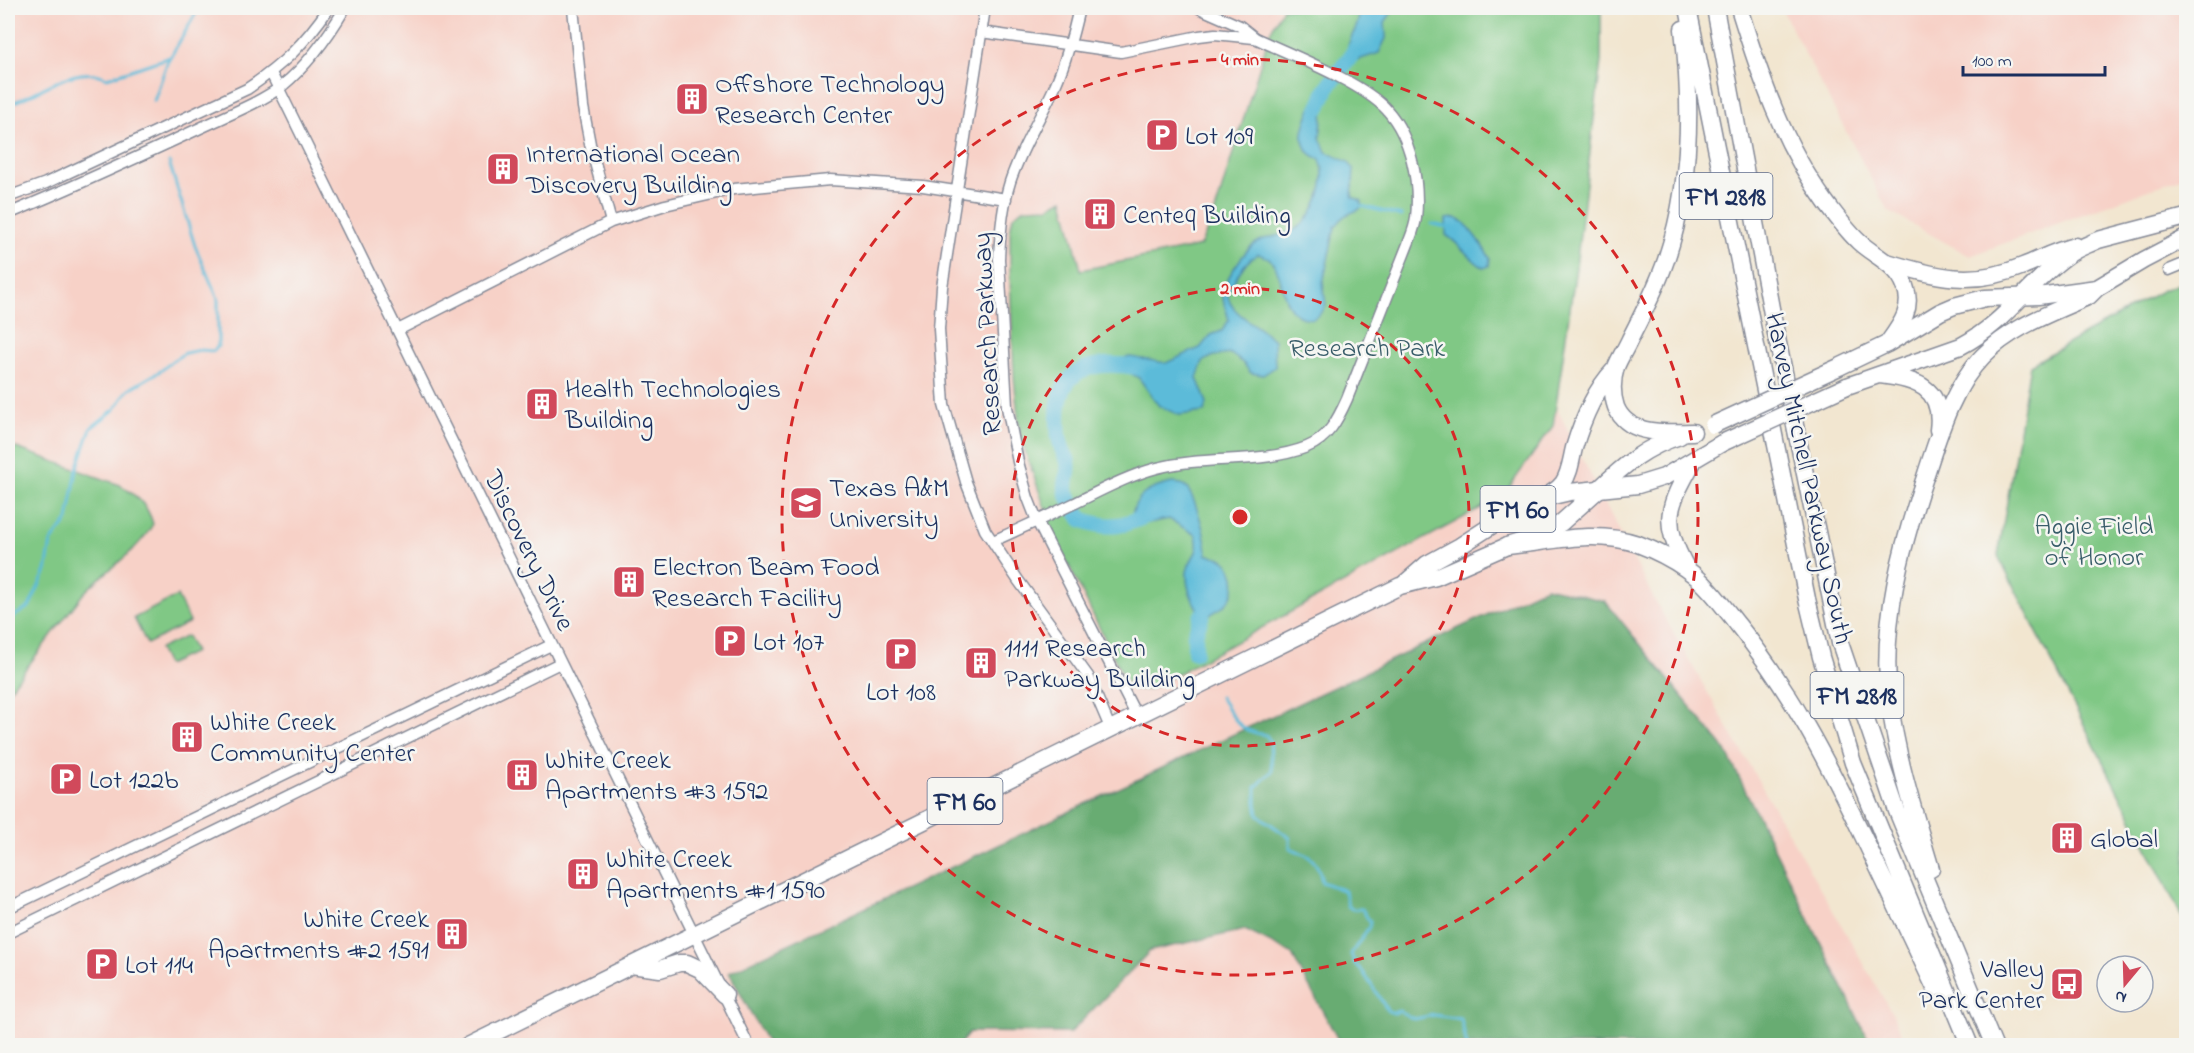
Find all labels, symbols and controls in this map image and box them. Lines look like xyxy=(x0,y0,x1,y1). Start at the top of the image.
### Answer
scale bar xyxy=(1963,39,2106,77)
text: 4 min xyxy=(1221,48,1259,74)
text: 100 m xyxy=(1972,49,2012,75)
place label: Offshore Technology Research Center xyxy=(715,66,945,136)
building icon: Offshore Technology Research Center xyxy=(674,81,710,117)
parking icon: Lot 109 xyxy=(1144,117,1180,153)
place label: Lot 109 xyxy=(1185,118,1253,157)
place label: International Ocean Discovery Building xyxy=(525,136,740,206)
building icon: International Ocean Discovery Building xyxy=(485,151,521,187)
road number: FM 2818 xyxy=(1680,173,1772,219)
building icon: Centeq Building xyxy=(1082,196,1118,232)
place label: Centeq Building xyxy=(1123,197,1291,236)
street label: Research Parkway xyxy=(964,231,1013,436)
text: 2 min xyxy=(1219,277,1260,303)
street label: Harvey Mitchell Parkway South xyxy=(1753,309,1862,648)
park label: Research Park xyxy=(1289,330,1445,369)
place label: Health Technologies Building xyxy=(564,371,781,441)
building icon: Health Technologies Building xyxy=(524,386,560,422)
street label: Discovery Drive xyxy=(472,463,584,639)
place label: Texas A&M University xyxy=(829,470,949,540)
school or university icon: Texas A&M University xyxy=(788,485,824,521)
road number: FM 60 xyxy=(1480,486,1556,532)
centre of rings xyxy=(1230,507,1250,527)
park label: Aggie Field of Honor xyxy=(2035,508,2153,578)
place label: Electron Beam Food Research Facility xyxy=(652,549,879,619)
building icon: Electron Beam Food Research Facility xyxy=(611,564,647,600)
parking icon: Lot 107 xyxy=(712,623,748,659)
place label: Lot 107 xyxy=(753,624,824,663)
place label: 1111 Research Parkway Building xyxy=(1004,630,1195,700)
parking icon: Lot 108 xyxy=(883,636,919,672)
building icon: 1111 Research Parkway Building xyxy=(963,645,999,681)
road number: FM 2818 xyxy=(1810,672,1904,718)
place label: Lot 108 xyxy=(866,674,936,713)
place label: White Creek Community Center xyxy=(210,704,416,774)
building icon: White Creek Community Center xyxy=(169,719,205,755)
place label: White Creek Apartments #3 1592 xyxy=(545,742,769,812)
building icon: White Creek Apartments #3 1592 xyxy=(504,757,540,793)
parking icon: Lot 122b xyxy=(48,761,84,797)
place label: Lot 122b xyxy=(89,762,179,801)
road number: FM 60 xyxy=(928,778,1002,824)
building icon: Global xyxy=(2049,820,2085,856)
place label: Global xyxy=(2090,821,2158,860)
place label: White Creek Apartments #1 1590 xyxy=(606,841,825,911)
building icon: White Creek Apartments #1 1590 xyxy=(565,856,601,892)
place label: White Creek Apartments #2 1591 xyxy=(208,901,429,971)
building icon: White Creek Apartments #2 1591 xyxy=(434,916,470,952)
parking icon: Lot 114 xyxy=(84,946,120,982)
place label: Lot 114 xyxy=(125,947,193,986)
place label: Valley Park Center xyxy=(1919,951,2045,1021)
north arrow xyxy=(2095,954,2155,1014)
bus stop icon: Valley Park Center xyxy=(2049,966,2085,1002)
text: N xyxy=(2112,983,2130,1009)

